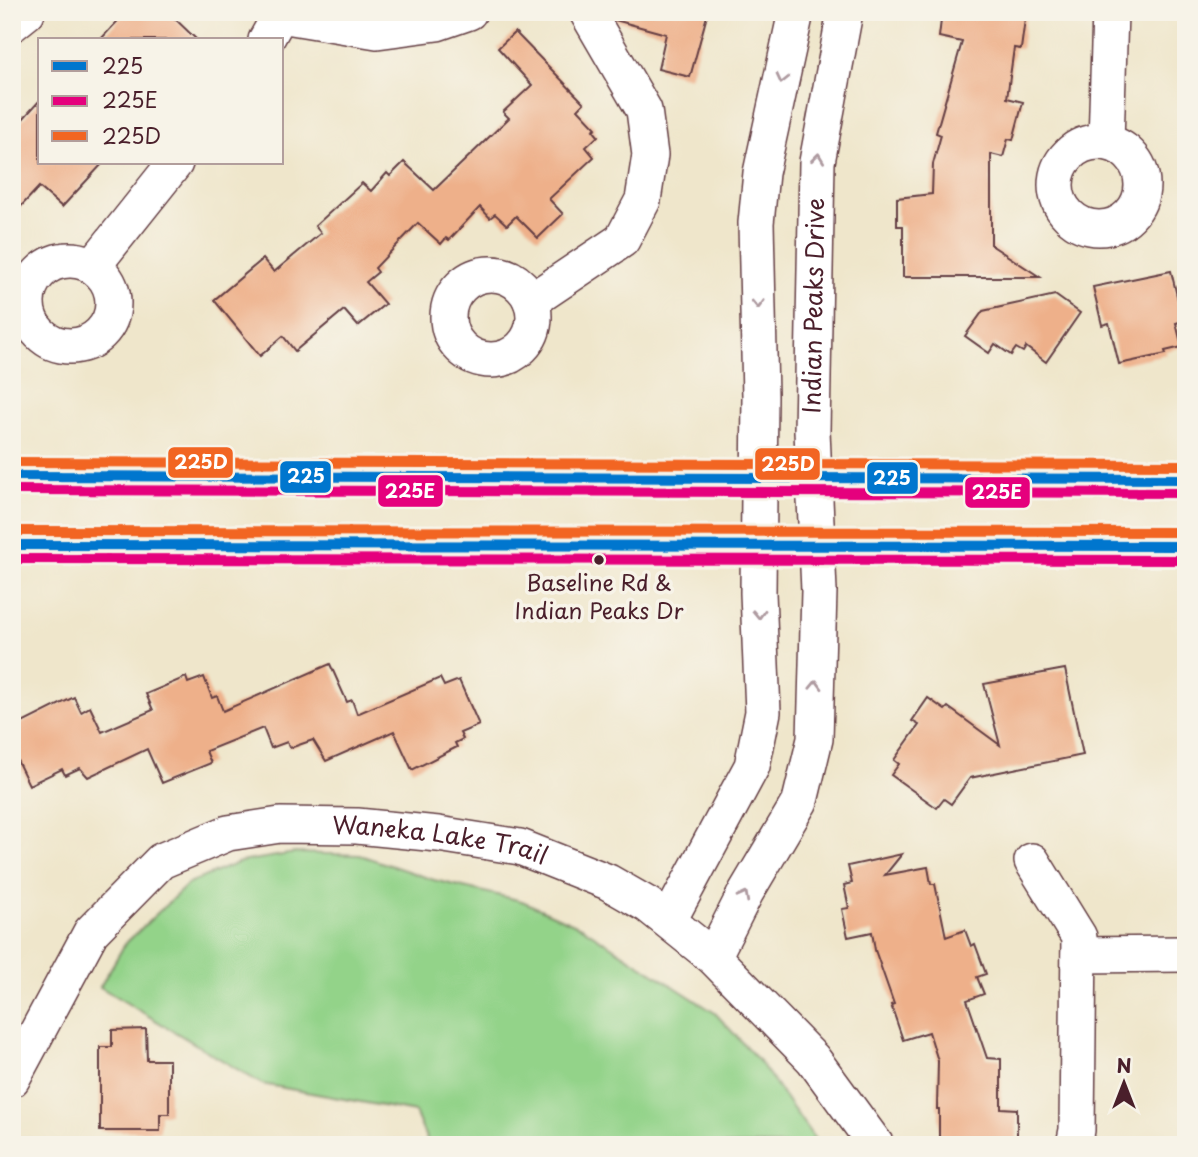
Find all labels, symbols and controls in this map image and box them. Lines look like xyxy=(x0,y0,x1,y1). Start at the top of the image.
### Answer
legend xyxy=(38,38,284,164)
text: 225 xyxy=(102,49,143,81)
one-way arrow xyxy=(776,73,791,85)
text: 225E xyxy=(102,83,158,115)
text: 225D xyxy=(102,119,161,151)
one-way arrow xyxy=(810,152,825,164)
street label: Indian Peaks Drive xyxy=(792,198,832,414)
one-way arrow xyxy=(750,299,766,310)
line badge: 225D xyxy=(167,446,234,479)
text: 225D xyxy=(174,447,228,475)
line badge: 225D xyxy=(754,447,821,481)
text: 225D xyxy=(761,449,815,477)
line badge: 225 xyxy=(279,460,332,494)
text: 225 xyxy=(287,461,325,489)
line badge: 225 xyxy=(866,461,919,495)
text: 225 xyxy=(873,463,911,491)
line badge: 225E xyxy=(377,474,444,508)
text: 225E xyxy=(385,476,435,504)
line badge: 225E xyxy=(964,476,1031,509)
text: 225E xyxy=(972,477,1022,505)
marker: Baseline Rd & Indian Peaks Dr xyxy=(592,553,606,567)
place label: Baseline Rd & Indian Peaks Dr xyxy=(514,565,684,626)
one-way arrow xyxy=(751,609,766,620)
one-way arrow xyxy=(809,680,824,691)
street label: Waneka Lake Trail xyxy=(332,806,554,872)
one-way arrow xyxy=(736,891,749,903)
north arrow xyxy=(1090,1048,1160,1118)
text: N xyxy=(1116,1051,1132,1079)

